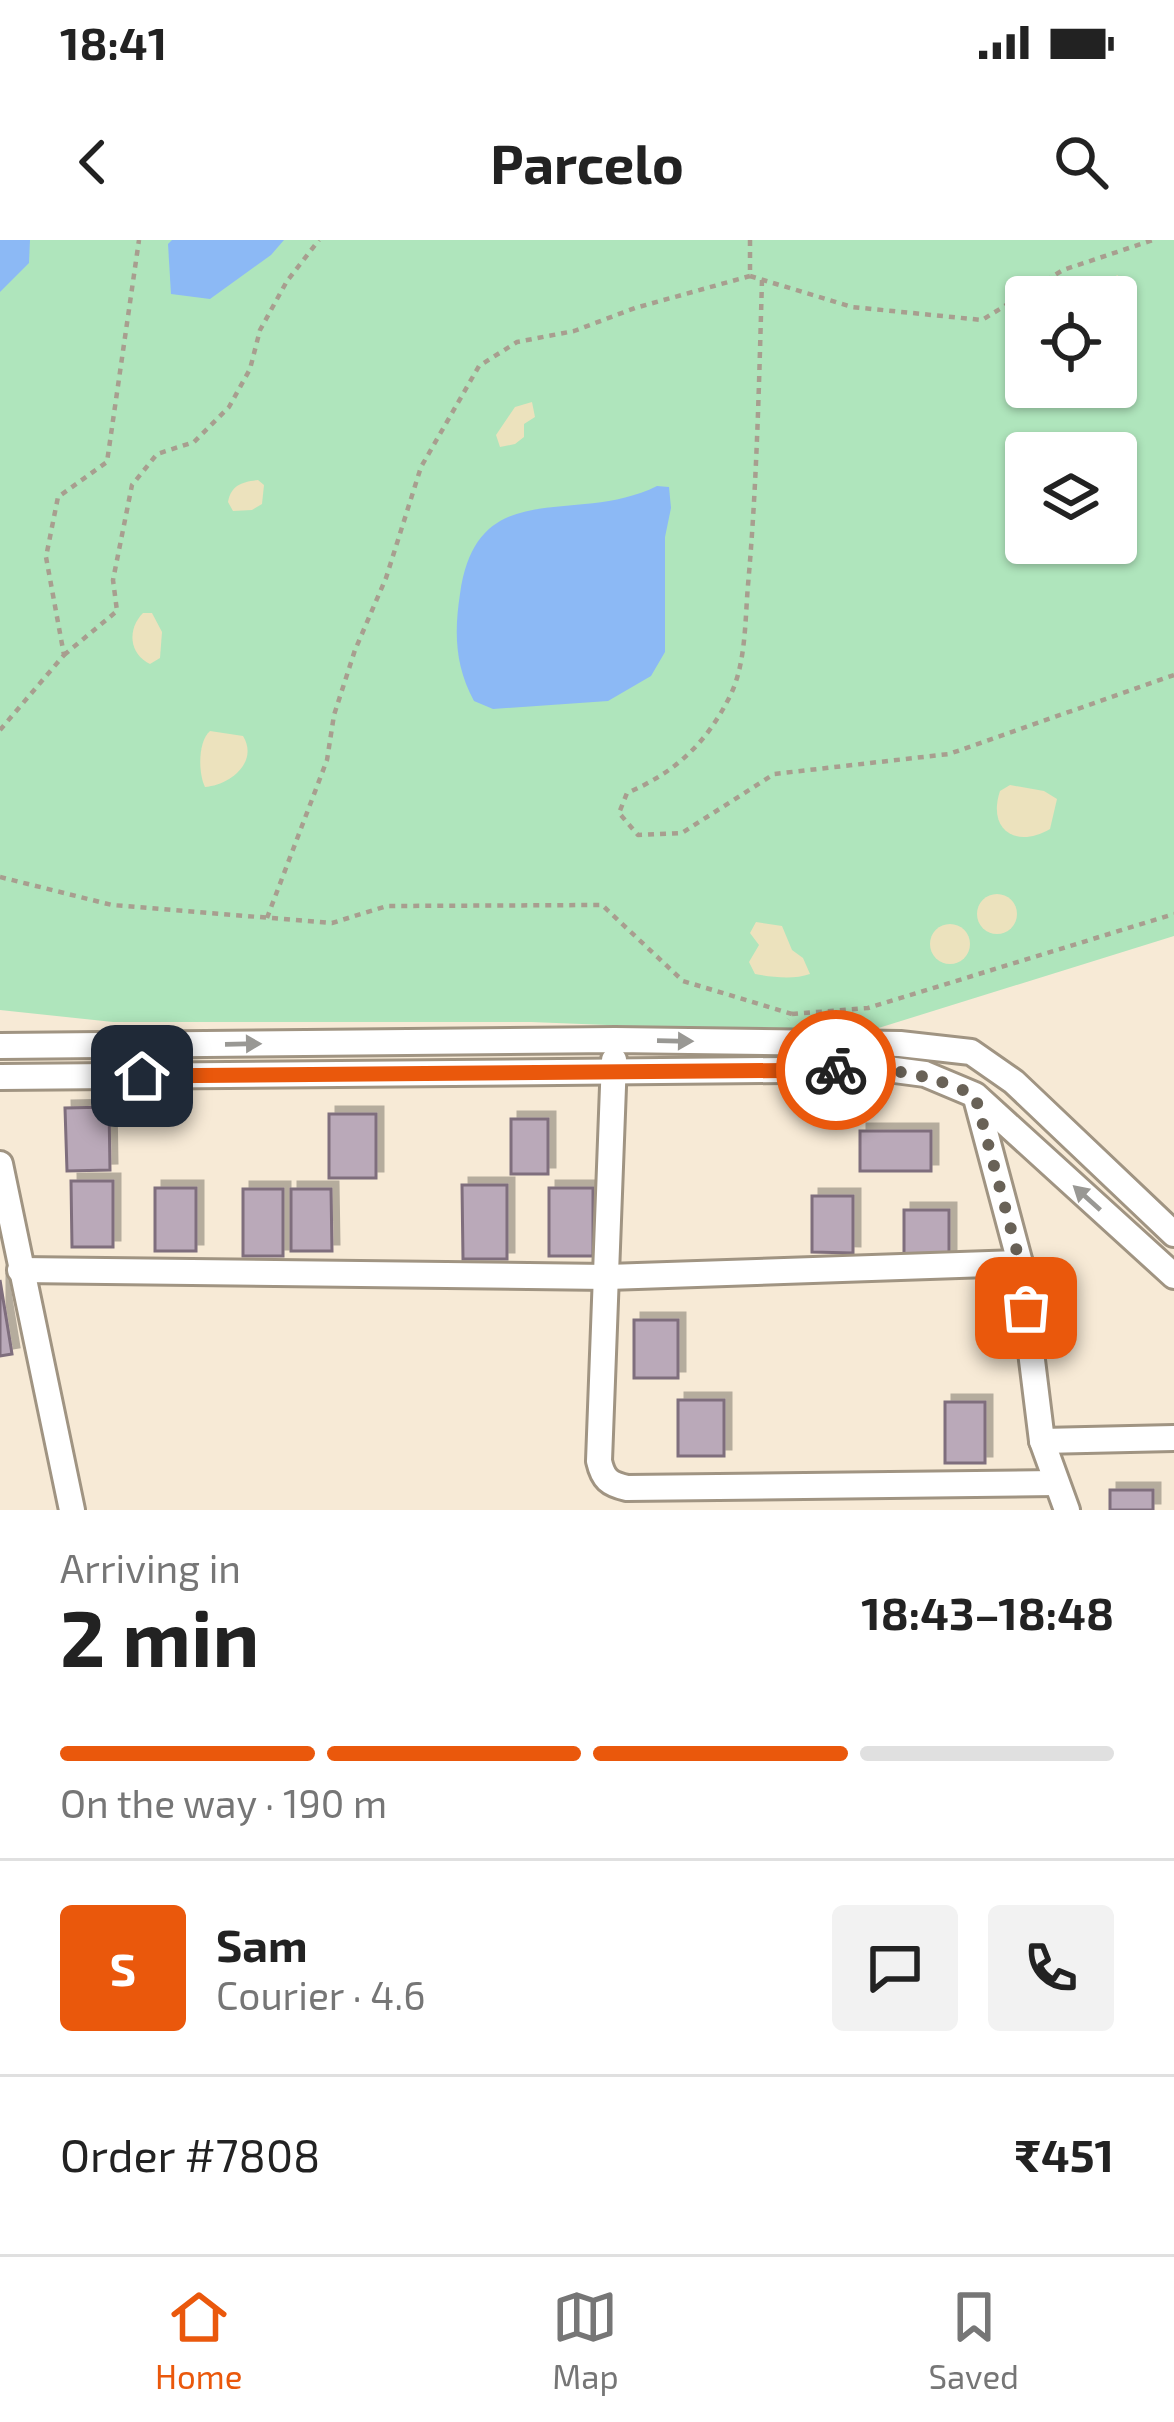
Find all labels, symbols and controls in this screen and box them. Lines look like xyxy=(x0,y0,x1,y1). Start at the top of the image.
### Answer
text: 18:41 xyxy=(60,15,167,69)
icon: back xyxy=(60,129,126,195)
icon: search xyxy=(1048,129,1114,195)
text: Parcelo xyxy=(490,130,684,195)
map controls xyxy=(1005,276,1137,564)
button: locate xyxy=(1005,276,1137,408)
button: layers xyxy=(1005,432,1137,564)
courier xyxy=(776,1010,896,1130)
pin xyxy=(91,1025,193,1127)
one-way arrow xyxy=(657,1031,695,1050)
one-way arrow xyxy=(225,1034,263,1053)
icon: bike xyxy=(803,1037,869,1103)
icon: home xyxy=(109,1043,175,1109)
one-way arrow xyxy=(1072,1184,1101,1212)
pin xyxy=(975,1257,1077,1359)
icon: bag xyxy=(993,1275,1059,1341)
text: Arriving in xyxy=(60,1544,241,1591)
text: 18:43–18:48 xyxy=(861,1585,1114,1639)
text: 2 min xyxy=(60,1589,259,1683)
text: On the way · 190 m xyxy=(60,1779,387,1826)
button: chat xyxy=(832,1905,958,2031)
button: phone xyxy=(988,1905,1114,2031)
text: Sam xyxy=(216,1917,308,1971)
text: S xyxy=(110,1941,136,1995)
text: Courier · 4.6 xyxy=(216,1971,426,2018)
text: Order #7808 xyxy=(60,2127,320,2181)
text: ₹451 xyxy=(1014,2127,1114,2181)
tab: Home xyxy=(155,2284,242,2396)
tab: Map xyxy=(552,2284,619,2396)
tab: Saved xyxy=(928,2284,1019,2396)

